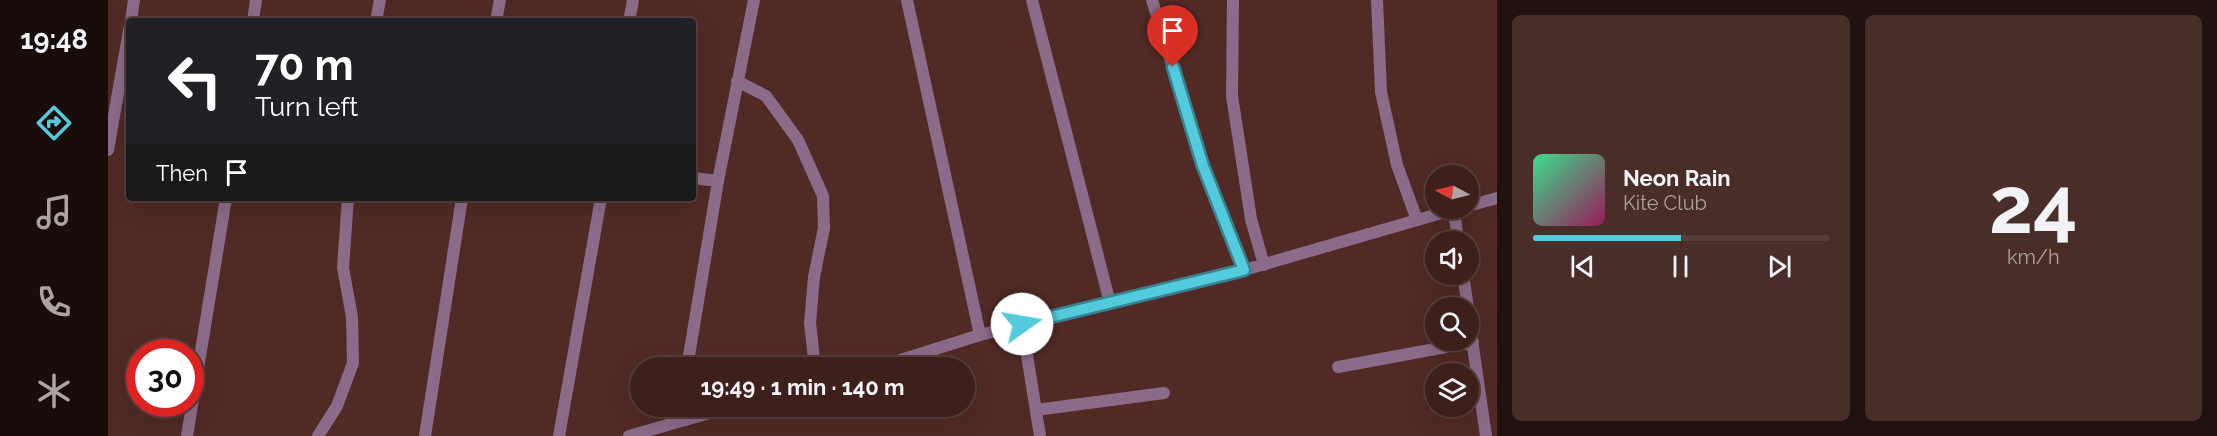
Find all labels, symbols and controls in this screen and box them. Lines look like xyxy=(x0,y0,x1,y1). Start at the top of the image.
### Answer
pin xyxy=(1147,5,1198,67)
icon: arrive xyxy=(1156,14,1189,47)
text: 19:48 xyxy=(20,24,88,55)
text: 70 m xyxy=(255,41,354,90)
icon: left xyxy=(156,42,234,120)
text: Turn left xyxy=(255,91,358,122)
icon: directions xyxy=(33,102,75,144)
icon: arrive xyxy=(220,156,253,189)
text: Then xyxy=(156,160,208,186)
text: 24 xyxy=(1989,160,2078,251)
north arrow xyxy=(1425,165,1479,219)
map controls xyxy=(1425,165,1479,417)
text: Neon Rain xyxy=(1623,165,1731,191)
icon: music xyxy=(33,191,75,233)
text: Kite Club xyxy=(1623,191,1707,215)
button: sound xyxy=(1425,231,1479,285)
text: km/h xyxy=(2007,245,2060,269)
icon: previous xyxy=(1566,250,1599,283)
icon: pause xyxy=(1664,250,1697,283)
icon: next xyxy=(1763,250,1796,283)
icon: phone xyxy=(33,281,75,323)
position arrow xyxy=(990,292,1054,356)
button: search xyxy=(1425,297,1479,351)
speed limit sign: 30 xyxy=(126,339,204,417)
button: layers xyxy=(1425,363,1479,417)
icon: climate xyxy=(33,370,75,412)
text: 19:49 · 1 min · 140 m xyxy=(700,374,905,400)

